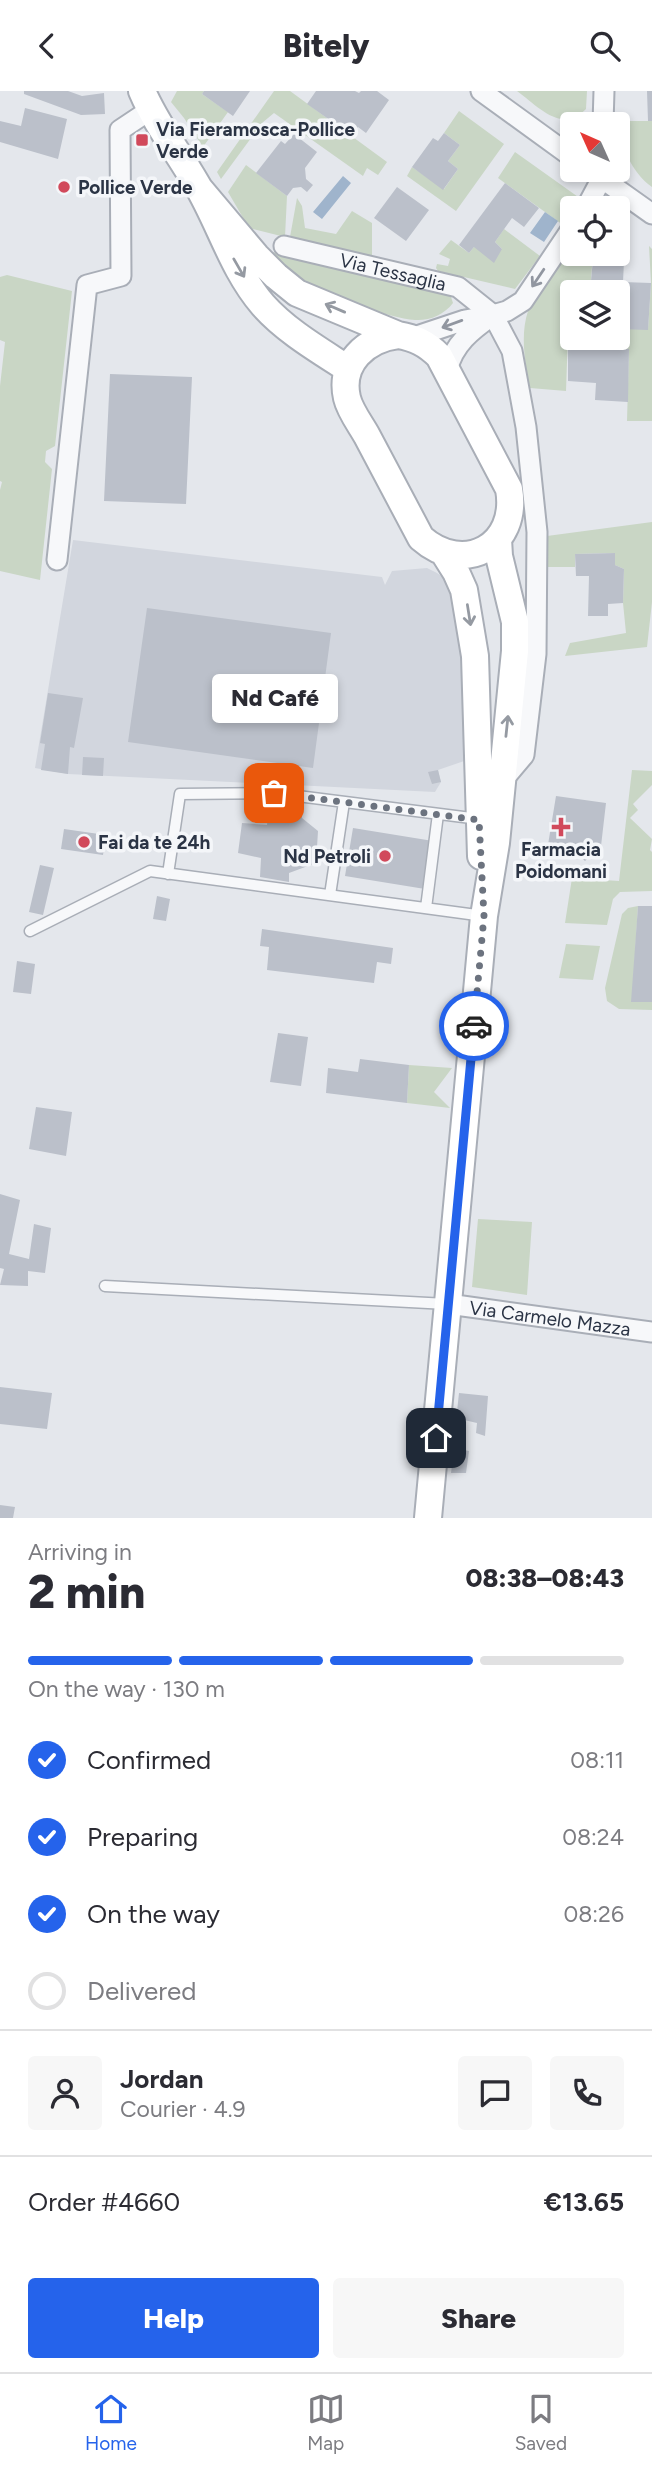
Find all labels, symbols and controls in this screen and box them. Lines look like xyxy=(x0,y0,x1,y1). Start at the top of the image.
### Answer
icon: back xyxy=(28,27,66,65)
text: Bitely xyxy=(283,27,369,65)
icon: search xyxy=(586,27,624,65)
north arrow xyxy=(560,112,630,182)
map controls xyxy=(560,112,630,350)
place label: Via Fieramosca-Pollice Verde xyxy=(156,118,355,163)
marker: Via Fieramosca-Pollice Verde xyxy=(134,132,150,148)
place label: Pollice Verde xyxy=(78,176,193,199)
marker: Pollice Verde xyxy=(56,179,72,195)
button: locate xyxy=(560,196,630,266)
street label: Via Tessaglia xyxy=(337,249,448,296)
one-way arrow xyxy=(232,258,246,278)
one-way arrow xyxy=(531,268,545,287)
button: layers xyxy=(560,280,630,350)
one-way arrow xyxy=(325,301,346,314)
one-way arrow xyxy=(442,319,464,332)
one-way arrow xyxy=(462,604,475,626)
callout: Nd Café xyxy=(211,674,337,723)
text: Nd Café xyxy=(231,684,319,712)
one-way arrow xyxy=(501,715,514,738)
pin xyxy=(244,763,304,823)
icon: bag xyxy=(255,774,293,812)
marker: Farmacia Poidomani xyxy=(553,819,569,835)
place label: Fai da te 24h xyxy=(98,831,210,854)
marker: Fai da te 24h xyxy=(76,834,92,850)
place label: Farmacia Poidomani xyxy=(515,838,607,883)
place label: Nd Petroli xyxy=(283,845,371,868)
marker: Nd Petroli xyxy=(377,848,393,864)
courier xyxy=(439,991,509,1061)
icon: car xyxy=(455,1007,493,1045)
street label: Via Carmelo Mazza xyxy=(468,1296,632,1341)
pin xyxy=(406,1408,466,1468)
icon: home xyxy=(417,1419,455,1457)
text: Arriving in xyxy=(28,1538,132,1566)
text: 08:38–08:43 xyxy=(466,1562,624,1594)
text: 2 min xyxy=(28,1564,145,1620)
text: On the way · 130 m xyxy=(28,1675,225,1703)
icon: check xyxy=(28,1741,66,1779)
text: Confirmed xyxy=(87,1744,211,1776)
text: 08:11 xyxy=(570,1746,624,1774)
icon: check xyxy=(28,1818,66,1856)
text: Preparing xyxy=(87,1821,198,1853)
text: 08:24 xyxy=(562,1823,624,1851)
icon: check xyxy=(28,1895,66,1933)
text: On the way xyxy=(87,1898,220,1930)
text: 08:26 xyxy=(563,1900,624,1928)
text: Delivered xyxy=(87,1975,196,2007)
button: person xyxy=(28,2056,102,2130)
button: chat xyxy=(458,2056,532,2130)
button: phone xyxy=(550,2056,624,2130)
text: Jordan xyxy=(120,2063,203,2095)
text: Courier · 4.9 xyxy=(120,2095,246,2123)
text: Order #4660 xyxy=(28,2186,180,2218)
text: €13.65 xyxy=(544,2186,624,2218)
button: Help xyxy=(28,2278,319,2358)
button: Share xyxy=(333,2278,624,2358)
tab: Home xyxy=(85,2390,137,2455)
tab: Map xyxy=(307,2390,345,2455)
tab: Saved xyxy=(515,2390,567,2455)

